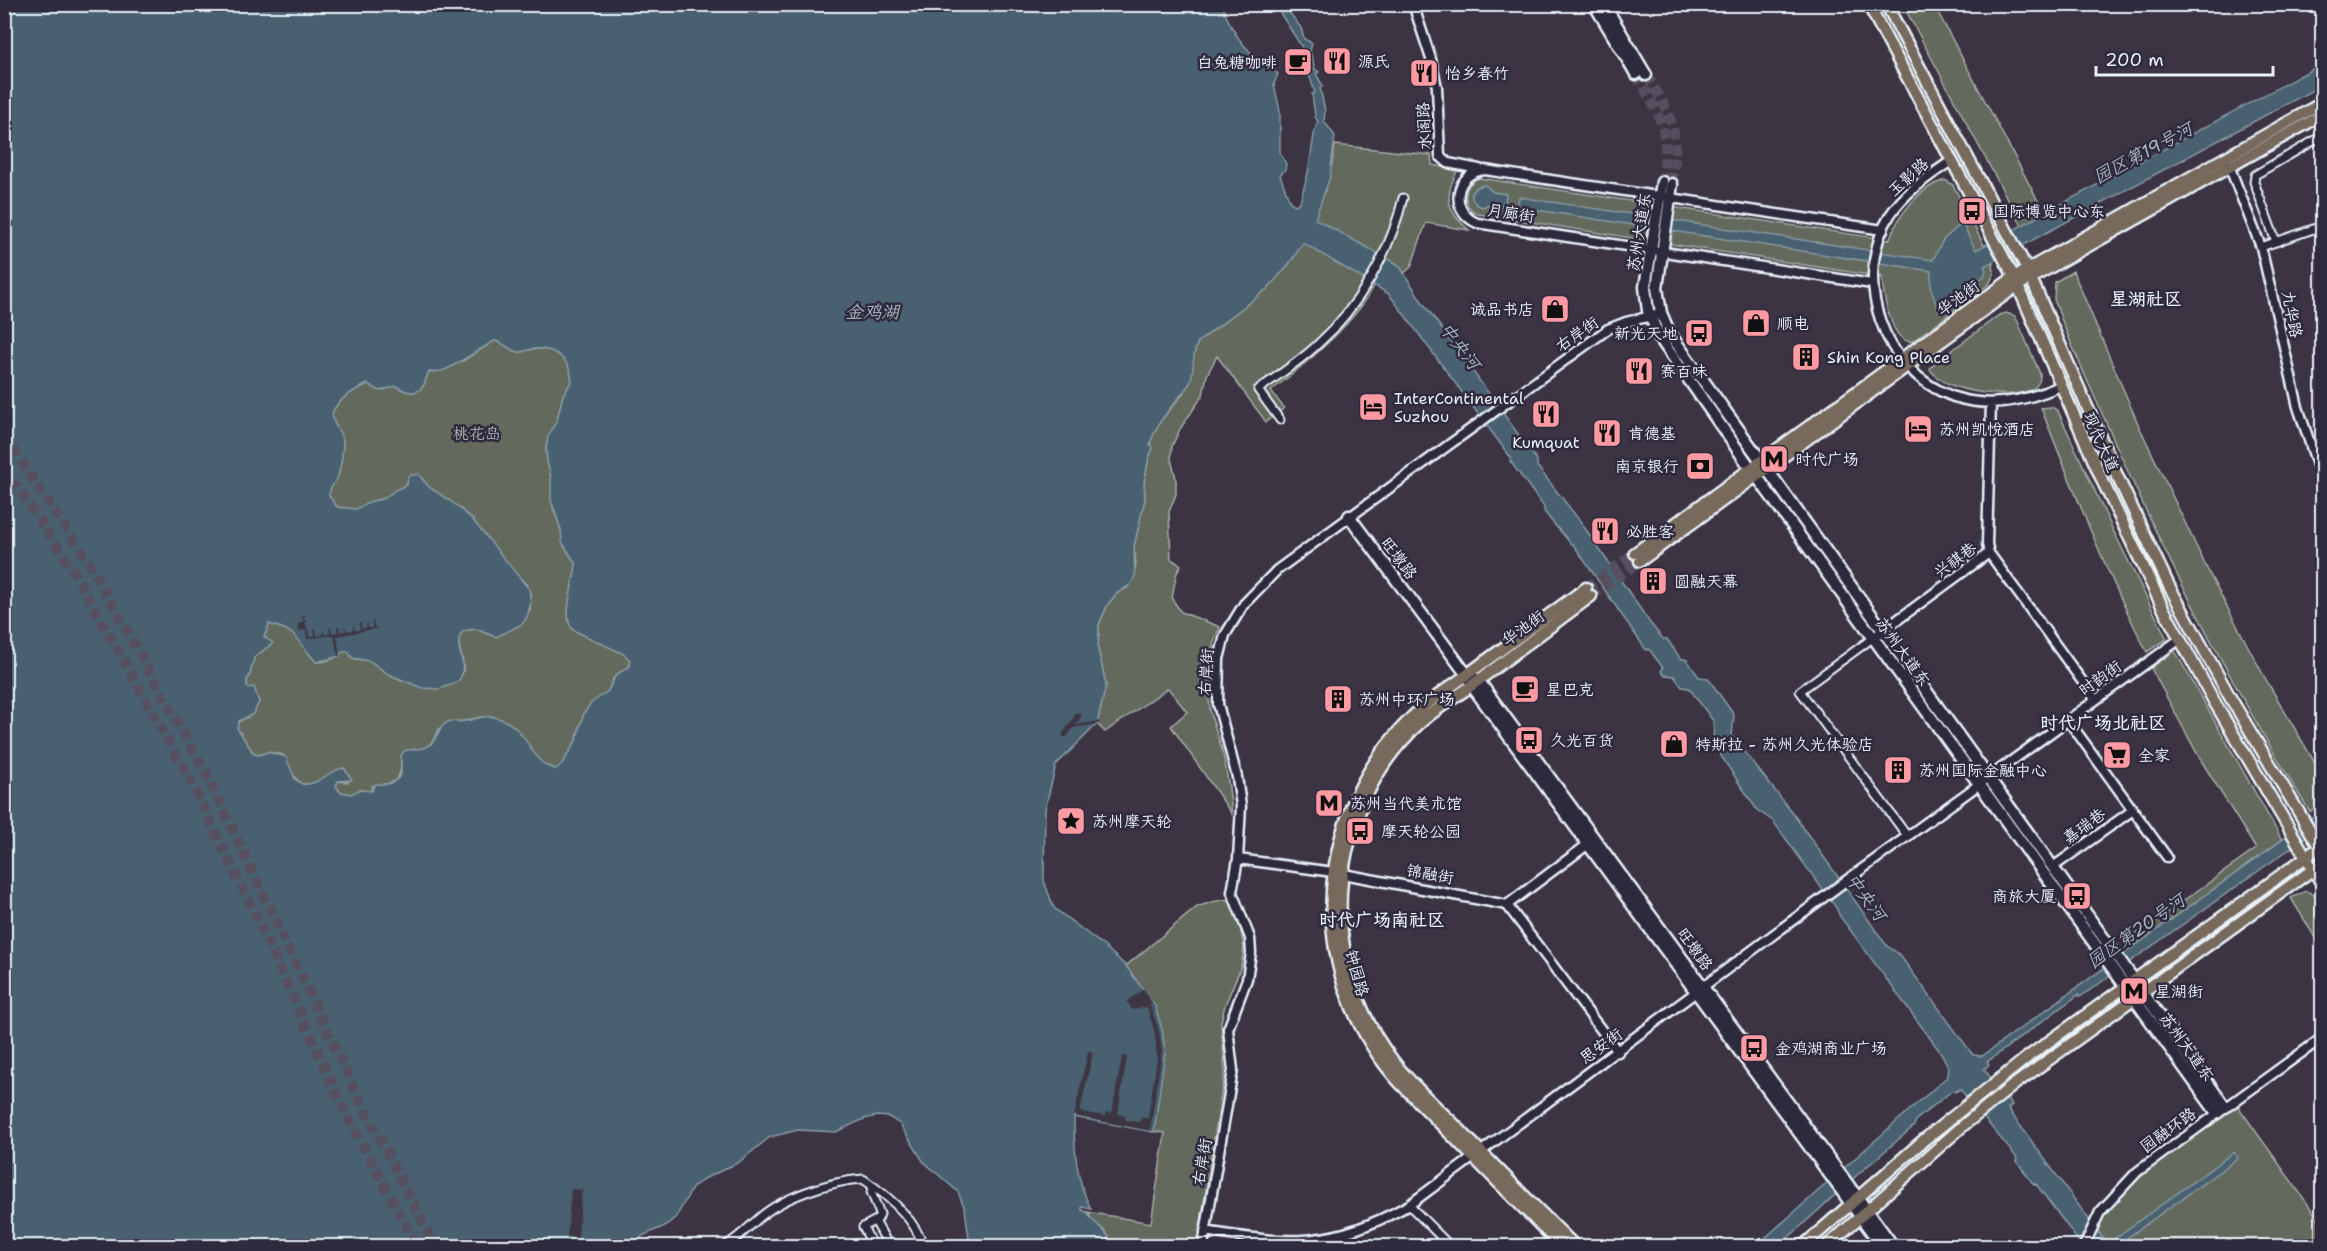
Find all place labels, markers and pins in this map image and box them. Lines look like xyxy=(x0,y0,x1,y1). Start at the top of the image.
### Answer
restaurant icon: 源氏 xyxy=(1321,45,1353,77)
cafe icon: 白兔糖咖啡 xyxy=(1282,46,1314,78)
place label: 源氏 xyxy=(1358,51,1390,72)
place label: 白兔糖咖啡 xyxy=(1197,52,1277,73)
restaurant icon: 怡乡春竹 xyxy=(1408,57,1440,89)
place label: 怡乡春竹 xyxy=(1445,63,1509,84)
bus stop icon: 国际博览中心东 xyxy=(1956,195,1988,227)
place label: 国际博览中心东 xyxy=(1993,201,2105,222)
shop icon: 诚品书店 xyxy=(1539,293,1571,325)
place label: 诚品书店 xyxy=(1470,299,1534,320)
shop icon: 顺电 xyxy=(1740,307,1772,339)
place label: 顺电 xyxy=(1777,313,1809,334)
bus stop icon: 新光天地 xyxy=(1683,317,1715,349)
place label: 新光天地 xyxy=(1614,323,1678,344)
building icon: Shin Kong Place xyxy=(1790,341,1822,373)
place label: Shin Kong Place xyxy=(1827,347,1950,368)
restaurant icon: 赛百味 xyxy=(1623,355,1655,387)
place label: 赛百味 xyxy=(1660,361,1708,382)
place label: InterContinental Suzhou xyxy=(1394,388,1524,427)
hotel icon: InterContinental Suzhou xyxy=(1357,391,1389,423)
restaurant icon: Kumquat xyxy=(1530,398,1562,430)
hotel icon: 苏州凯悦酒店 xyxy=(1902,413,1934,445)
restaurant icon: 肯德基 xyxy=(1591,417,1623,449)
place label: 苏州凯悦酒店 xyxy=(1939,419,2035,440)
place label: 肯德基 xyxy=(1628,423,1676,444)
place label: Kumquat xyxy=(1512,432,1580,453)
metro station icon: 时代广场 xyxy=(1758,443,1790,475)
place label: 时代广场 xyxy=(1795,449,1859,470)
bank icon: 南京银行 xyxy=(1684,450,1716,482)
place label: 南京银行 xyxy=(1615,456,1679,477)
restaurant icon: 必胜客 xyxy=(1589,515,1621,547)
place label: 必胜客 xyxy=(1626,521,1674,542)
building icon: 圆融天幕 xyxy=(1637,565,1669,597)
place label: 圆融天幕 xyxy=(1674,571,1738,592)
cafe icon: 星巴克 xyxy=(1509,673,1541,705)
place label: 星巴克 xyxy=(1546,679,1594,700)
building icon: 苏州中环广场 xyxy=(1322,683,1354,715)
place label: 苏州中环广场 xyxy=(1359,689,1455,710)
bus stop icon: 久光百货 xyxy=(1513,724,1545,756)
shop icon: 特斯拉 - 苏州久光体验店 xyxy=(1658,728,1690,760)
place label: 久光百货 xyxy=(1550,730,1614,751)
place label: 特斯拉 - 苏州久光体验店 xyxy=(1695,734,1874,755)
supermarket icon: 全家 xyxy=(2101,739,2133,771)
place label: 全家 xyxy=(2138,745,2170,766)
building icon: 苏州国际金融中心 xyxy=(1882,754,1914,786)
place label: 苏州国际金融中心 xyxy=(1919,760,2047,781)
metro station icon: 苏州当代美术馆 xyxy=(1313,787,1345,819)
place label: 苏州当代美术馆 xyxy=(1350,793,1462,814)
place icon: 苏州摩天轮 xyxy=(1055,805,1087,837)
place label: 苏州摩天轮 xyxy=(1092,811,1172,832)
bus stop icon: 摩天轮公园 xyxy=(1344,815,1376,847)
place label: 摩天轮公园 xyxy=(1381,821,1461,842)
bus stop icon: 商旅大厦 xyxy=(2061,880,2093,912)
place label: 商旅大厦 xyxy=(1992,886,2056,907)
metro station icon: 星湖街 xyxy=(2118,975,2150,1007)
place label: 星湖街 xyxy=(2155,981,2203,1002)
bus stop icon: 金鸡湖商业广场 xyxy=(1738,1032,1770,1064)
place label: 金鸡湖商业广场 xyxy=(1775,1038,1887,1059)

